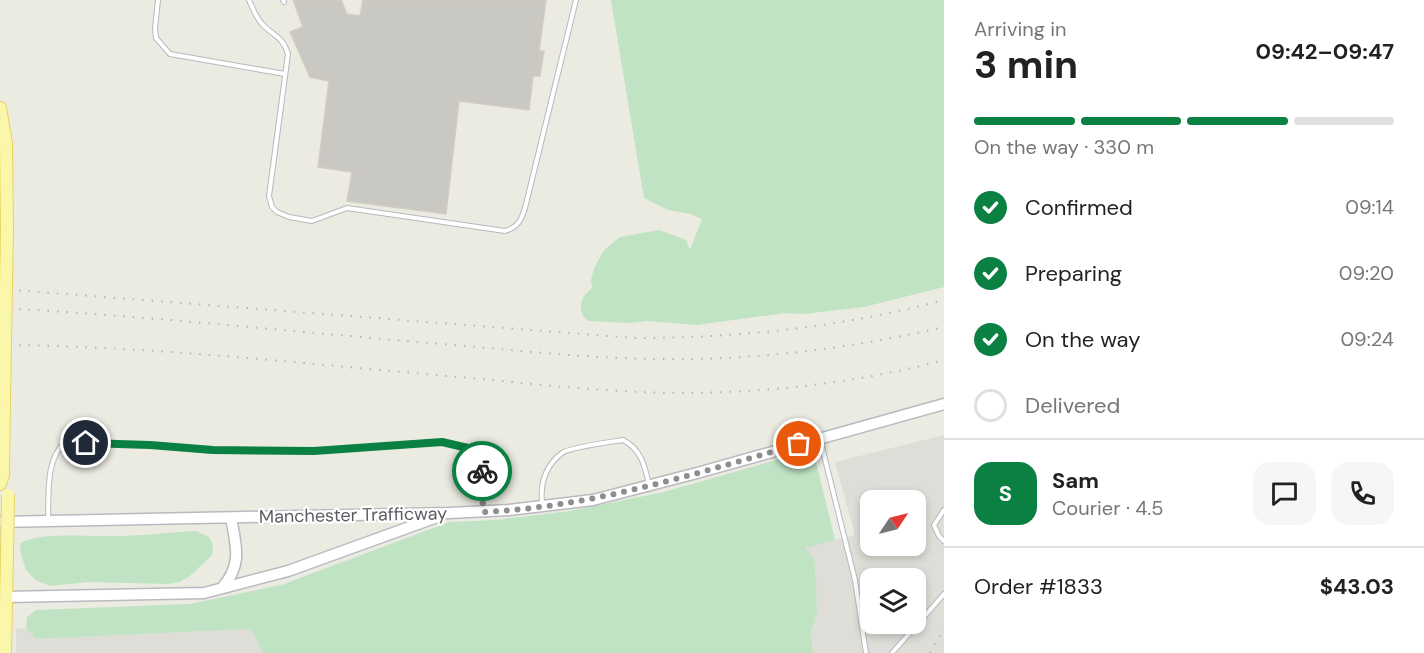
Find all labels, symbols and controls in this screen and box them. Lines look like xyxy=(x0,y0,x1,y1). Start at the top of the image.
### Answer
text: Arriving in xyxy=(974,16,1066,42)
text: 09:42–09:47 xyxy=(1255,37,1394,66)
text: 3 min xyxy=(974,39,1078,90)
text: On the way · 330 m xyxy=(974,134,1154,160)
icon: check xyxy=(974,191,1007,224)
text: Confirmed xyxy=(1025,193,1133,222)
text: 09:14 xyxy=(1345,194,1394,220)
icon: check xyxy=(974,257,1007,290)
text: Preparing xyxy=(1025,259,1122,288)
text: 09:20 xyxy=(1339,260,1394,286)
icon: check xyxy=(974,323,1007,356)
text: On the way xyxy=(1025,325,1140,354)
text: 09:24 xyxy=(1340,326,1394,352)
text: Delivered xyxy=(1025,391,1120,420)
pin xyxy=(60,417,111,468)
pin xyxy=(773,418,824,469)
icon: home xyxy=(69,426,102,459)
icon: bag xyxy=(782,427,815,460)
courier xyxy=(452,441,512,501)
icon: bike xyxy=(466,455,499,488)
button: chat xyxy=(1253,462,1316,525)
button: phone xyxy=(1331,462,1394,525)
text: Sam xyxy=(1052,466,1099,495)
text: S xyxy=(999,479,1012,508)
north arrow xyxy=(860,490,926,556)
map controls xyxy=(860,490,926,634)
text: Courier · 4.5 xyxy=(1052,495,1164,521)
street label: Manchester Trafficway xyxy=(259,501,447,529)
button: layers xyxy=(860,568,926,634)
text: Order #1833 xyxy=(974,572,1103,601)
text: $43.03 xyxy=(1320,572,1394,601)

